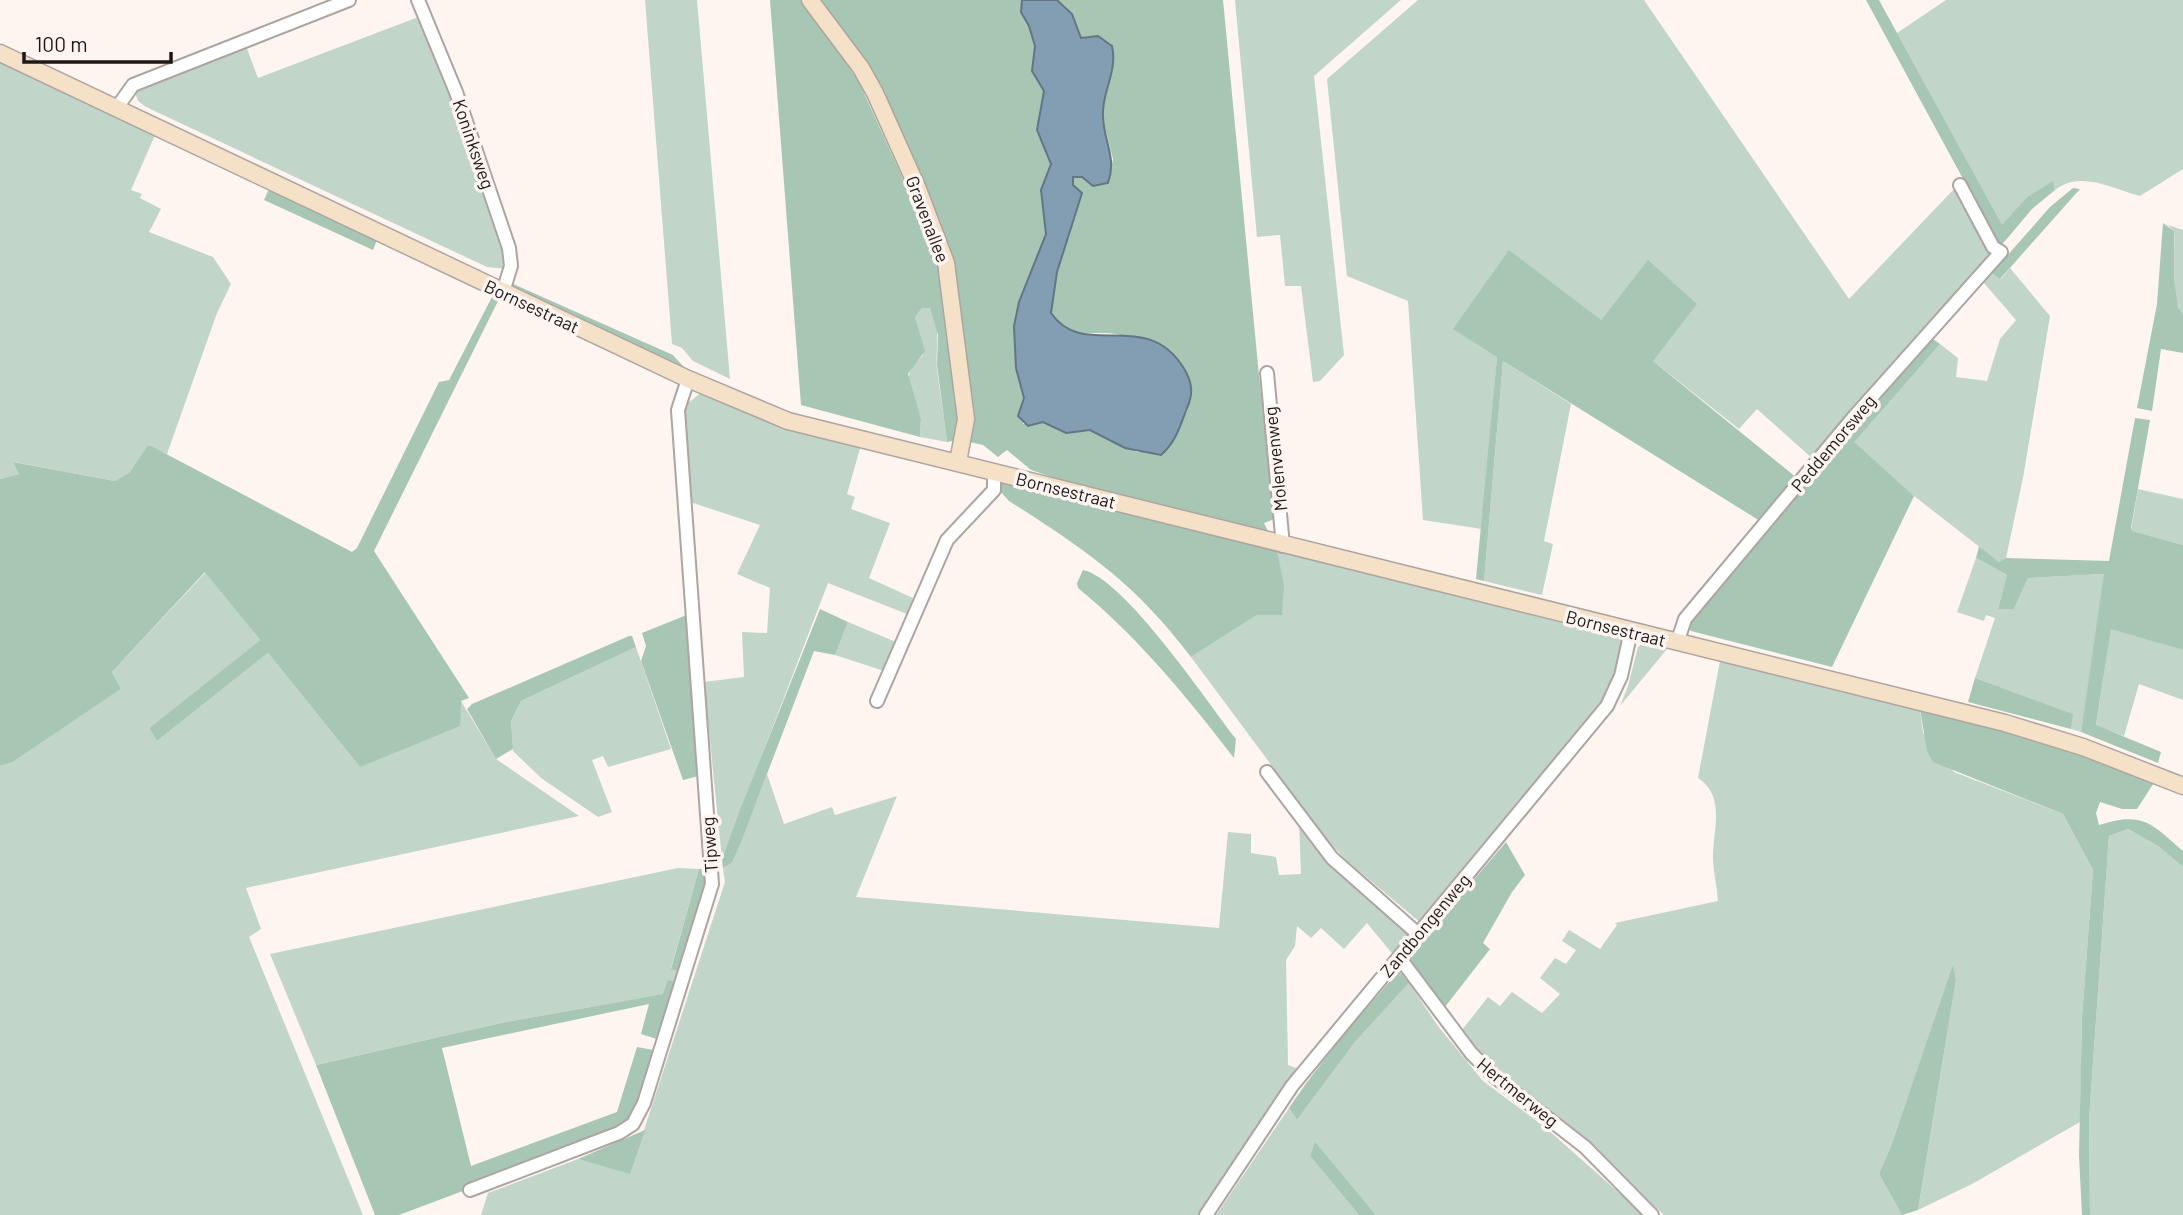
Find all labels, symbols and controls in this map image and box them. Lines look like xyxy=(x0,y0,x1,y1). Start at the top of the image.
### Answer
scale bar xyxy=(24,21,172,65)
text: 100 m xyxy=(35,31,88,56)
street label: Koninksweg xyxy=(448,96,500,192)
street label: Gravenallee xyxy=(901,173,955,265)
street label: Bornsestraat xyxy=(481,274,583,338)
street label: Peddemorsweg xyxy=(1786,390,1880,496)
street label: Molenvenweg xyxy=(1259,406,1291,512)
street label: Bornsestraat xyxy=(1014,467,1118,513)
street label: Bornsestraat xyxy=(1564,605,1668,651)
street label: Tipweg xyxy=(696,816,722,874)
street label: Zandbongenweg xyxy=(1375,869,1475,981)
street label: Hertmerweg xyxy=(1473,1053,1563,1131)

